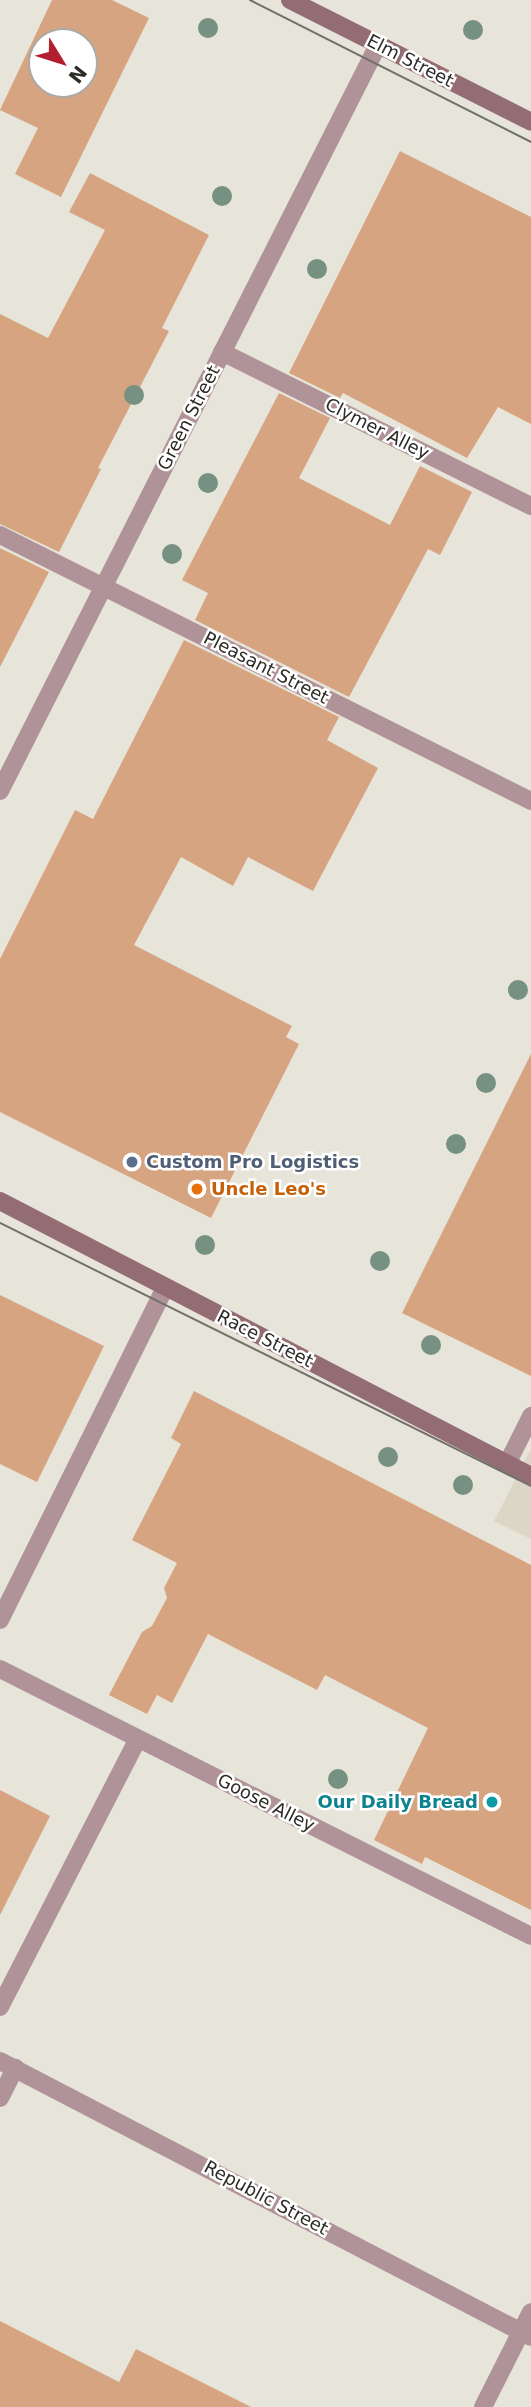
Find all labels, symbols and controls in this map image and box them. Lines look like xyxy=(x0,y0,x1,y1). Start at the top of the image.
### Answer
north arrow xyxy=(28,28,98,98)
street label: Elm Street xyxy=(363,30,457,92)
text: N xyxy=(64,62,92,88)
street label: Green Street xyxy=(153,362,225,474)
street label: Clymer Alley xyxy=(321,394,433,464)
street label: Pleasant Street xyxy=(200,627,332,709)
place label: Custom Pro Logistics xyxy=(146,1151,359,1173)
marker: Custom Pro Logistics xyxy=(124,1154,140,1170)
place label: Uncle Leo's xyxy=(211,1178,326,1200)
marker: Uncle Leo's xyxy=(189,1181,205,1197)
street label: Race Street xyxy=(214,1306,316,1372)
street label: Goose Alley xyxy=(214,1769,318,1837)
place label: Our Daily Bread xyxy=(317,1791,478,1813)
marker: Our Daily Bread xyxy=(484,1794,500,1810)
street label: Republic Street xyxy=(200,2156,332,2240)

